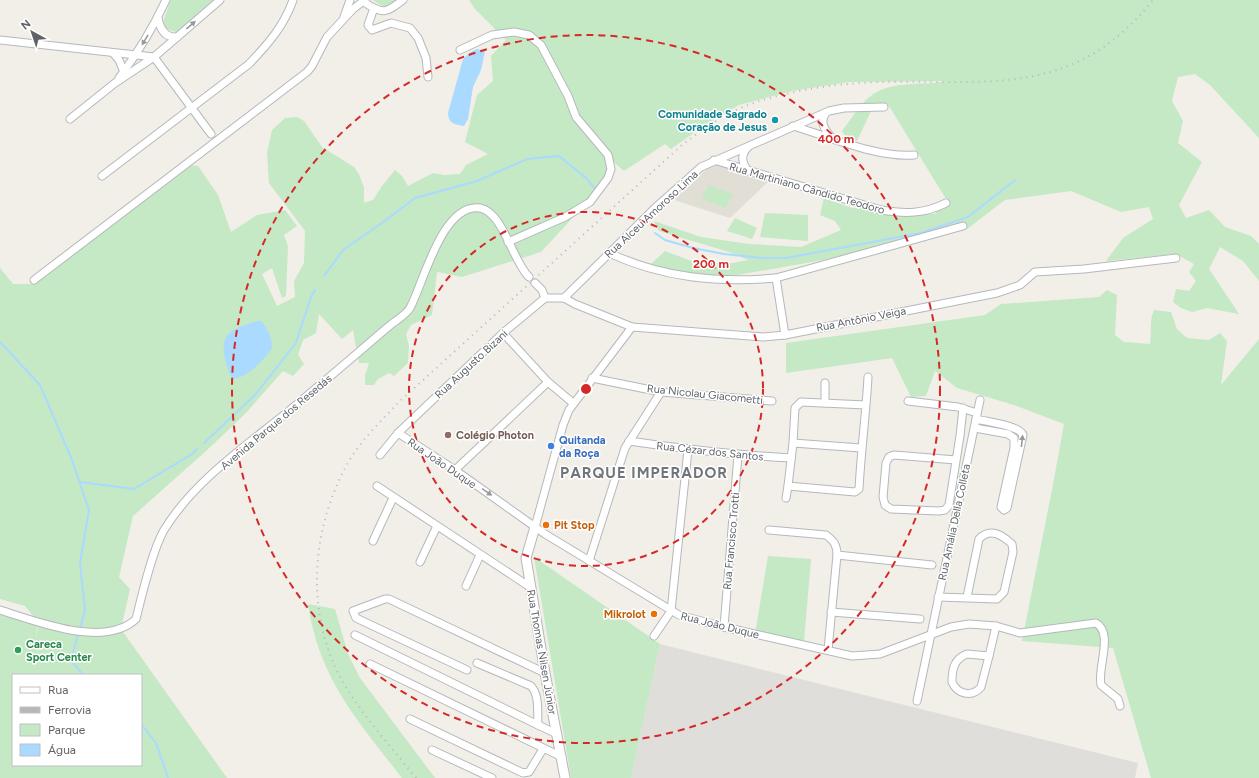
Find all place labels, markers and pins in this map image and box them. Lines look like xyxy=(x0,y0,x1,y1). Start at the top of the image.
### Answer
place label: Comunidade Sagrado Coração de Jesus xyxy=(658,108,768,134)
marker: Comunidade Sagrado Coração de Jesus xyxy=(770,115,780,125)
centre of rings xyxy=(579,382,593,396)
place label: Colégio Photon xyxy=(456,429,534,442)
marker: Colégio Photon xyxy=(443,430,453,440)
place label: Quitanda da Roça xyxy=(559,434,606,460)
marker: Quitanda da Roça xyxy=(546,441,556,451)
place label: Pit Stop xyxy=(554,519,595,532)
marker: Pit Stop xyxy=(541,520,551,530)
place label: Mikrolot xyxy=(604,608,647,621)
marker: Mikrolot xyxy=(649,609,659,619)
place label: Careca Sport Center xyxy=(26,638,93,664)
marker: Careca Sport Center xyxy=(13,645,23,655)

